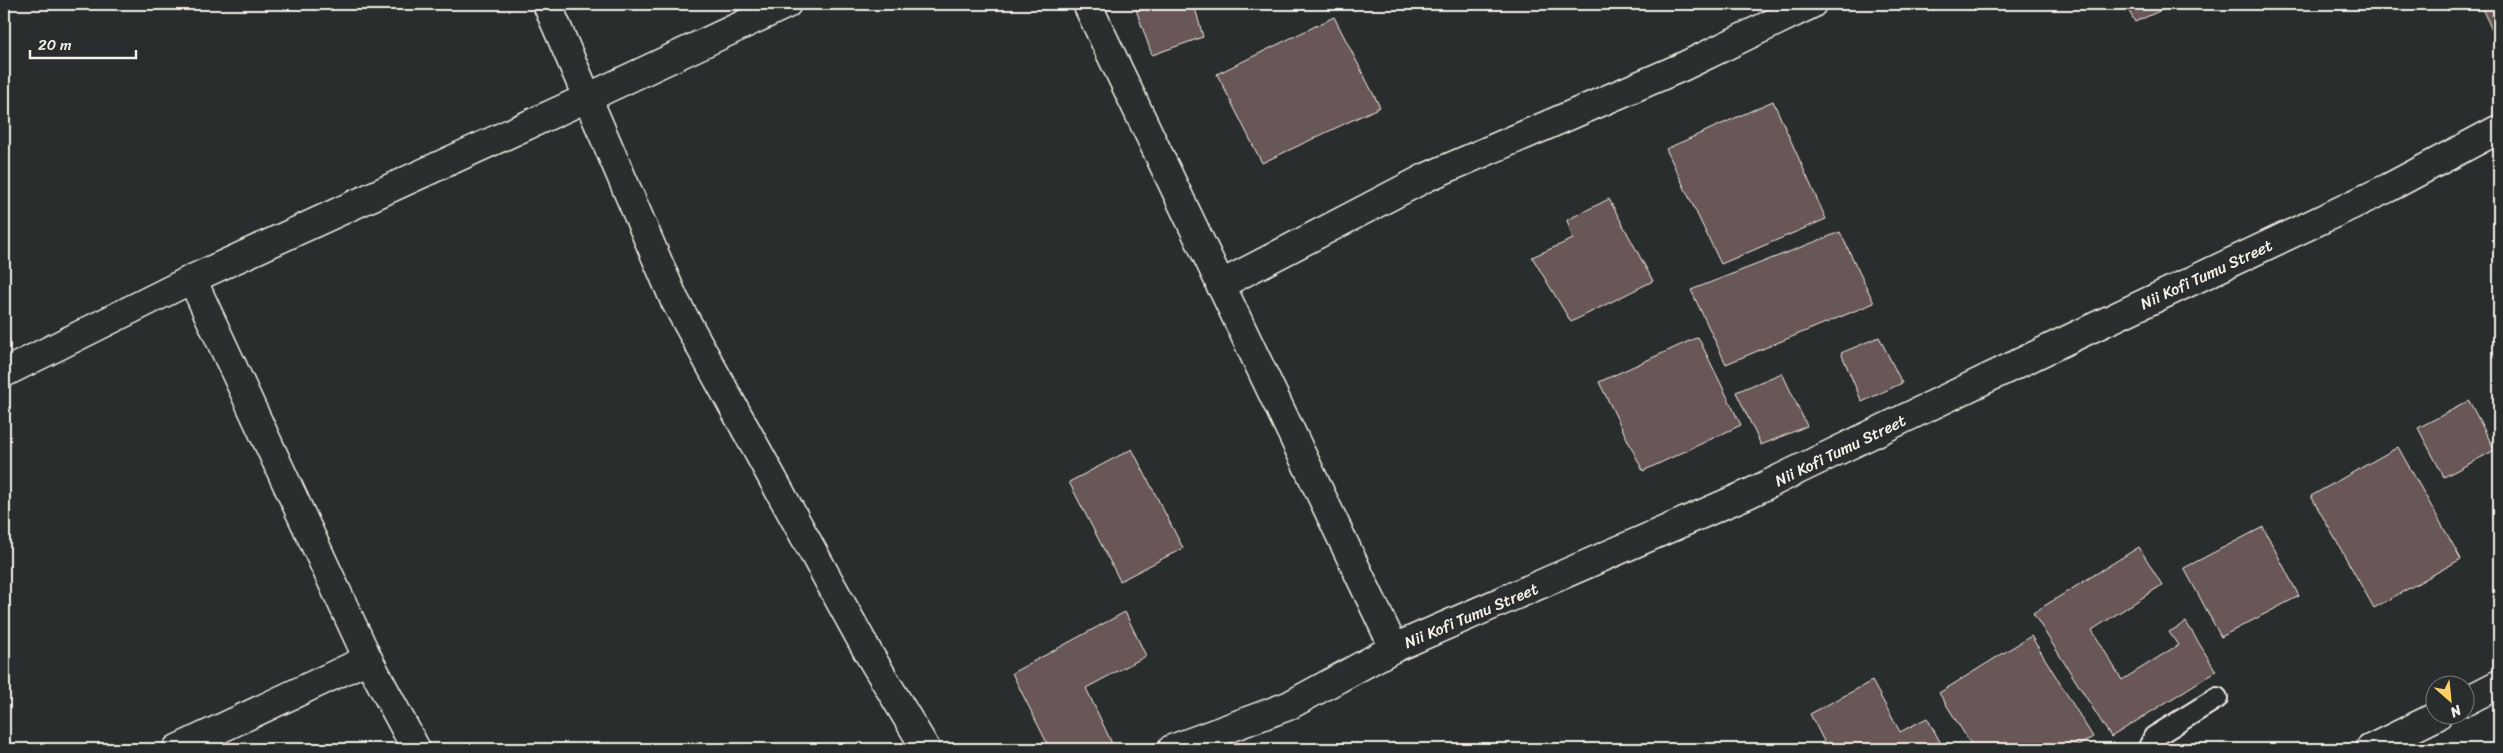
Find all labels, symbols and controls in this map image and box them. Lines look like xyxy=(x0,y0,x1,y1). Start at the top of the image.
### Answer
scale bar xyxy=(30,28,136,60)
text: 20 m xyxy=(38,32,72,58)
street label: Nii Kofi Tumu Street xyxy=(2135,231,2277,318)
street label: Nii Kofi Tumu Street xyxy=(1769,406,1911,495)
street label: Nii Kofi Tumu Street xyxy=(1400,574,1543,657)
north arrow xyxy=(2426,676,2476,726)
text: N xyxy=(2445,697,2467,725)

